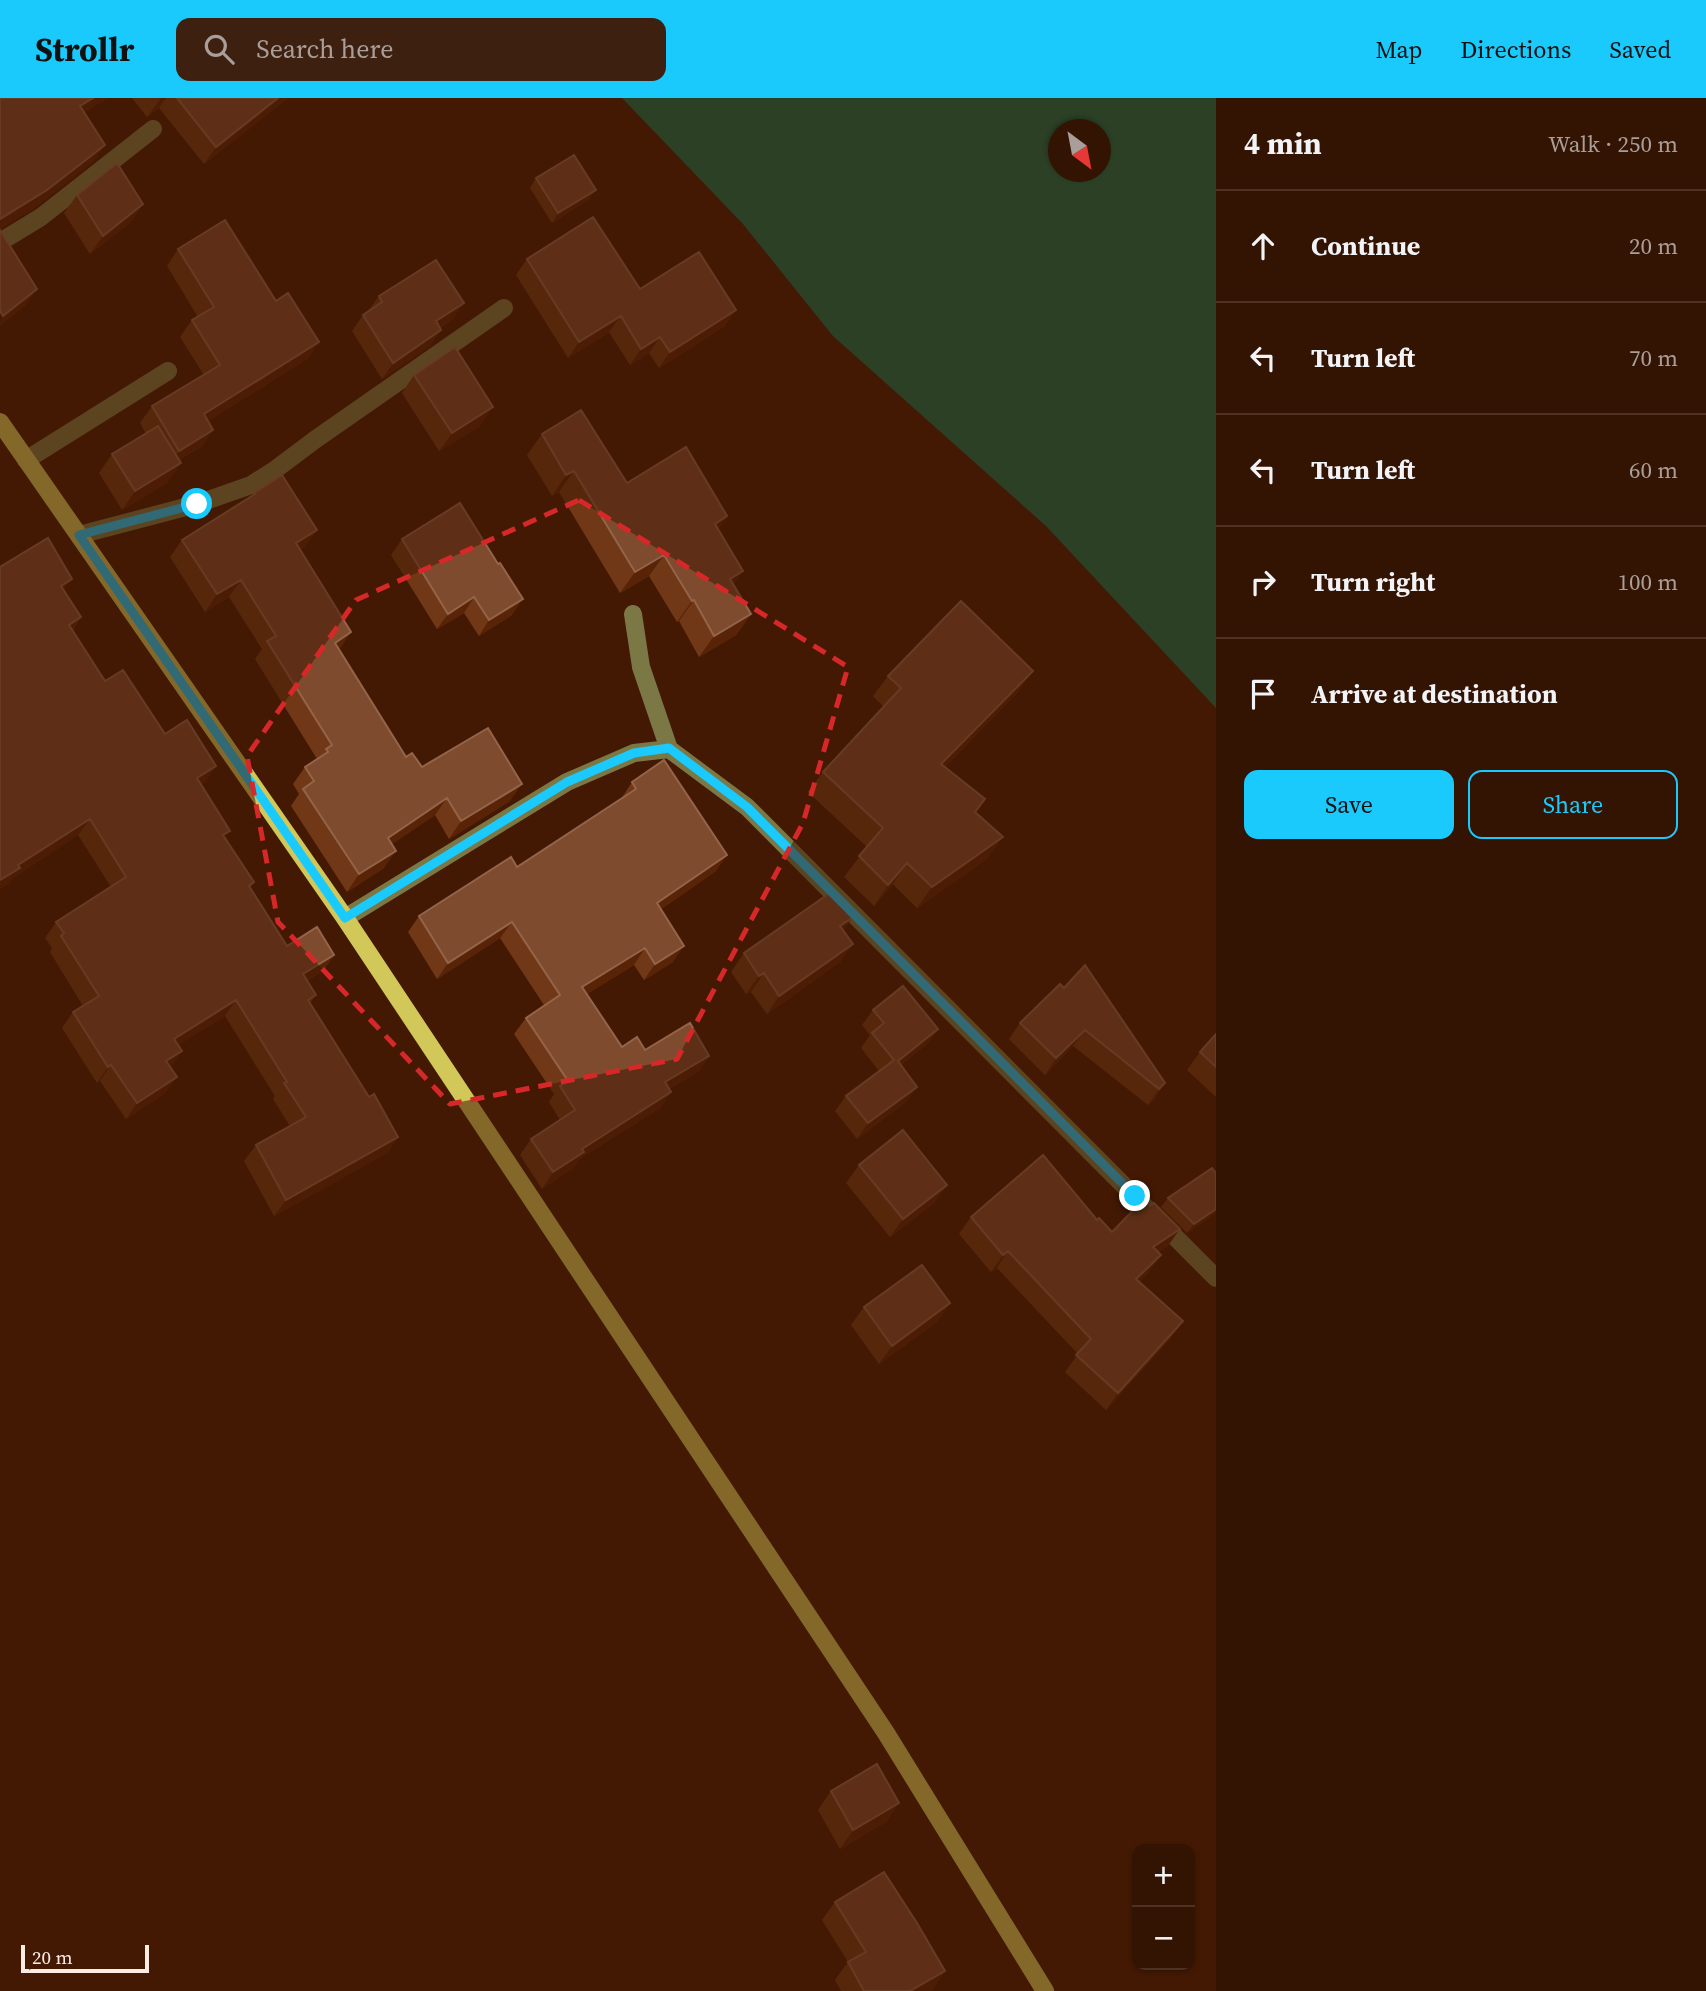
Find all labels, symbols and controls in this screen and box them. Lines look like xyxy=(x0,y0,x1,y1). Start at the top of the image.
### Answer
search box xyxy=(176,18,666,81)
text: Strollr xyxy=(35,27,134,72)
icon: search xyxy=(200,30,238,68)
text: Search here xyxy=(256,31,393,67)
text: Map xyxy=(1375,33,1422,66)
text: Directions xyxy=(1460,33,1571,66)
text: Saved xyxy=(1609,33,1671,66)
north arrow xyxy=(1048,119,1111,182)
text: 4 min xyxy=(1244,123,1322,164)
text: Walk · 250 m xyxy=(1548,128,1678,160)
icon: ahead xyxy=(1244,227,1282,265)
text: Continue xyxy=(1311,228,1420,264)
text: 20 m xyxy=(1629,230,1678,262)
icon: left xyxy=(1244,339,1282,377)
text: Turn left xyxy=(1311,340,1415,376)
text: 70 m xyxy=(1629,342,1678,374)
icon: left xyxy=(1244,451,1282,489)
text: Turn left xyxy=(1311,452,1415,488)
text: 60 m xyxy=(1629,454,1678,486)
route start xyxy=(181,488,212,519)
icon: right xyxy=(1244,563,1282,601)
text: Turn right xyxy=(1311,564,1435,600)
text: 100 m xyxy=(1617,566,1678,598)
icon: arrive xyxy=(1244,675,1282,713)
text: Arrive at destination xyxy=(1311,676,1558,712)
button: Save xyxy=(1244,770,1454,839)
button: Share xyxy=(1468,770,1678,839)
route end xyxy=(1119,1180,1150,1211)
map controls xyxy=(1132,1844,1195,1970)
button: + xyxy=(1132,1844,1195,1907)
button: − xyxy=(1132,1907,1195,1970)
scale bar xyxy=(21,1942,149,1974)
text: 20 m xyxy=(32,1944,73,1970)

